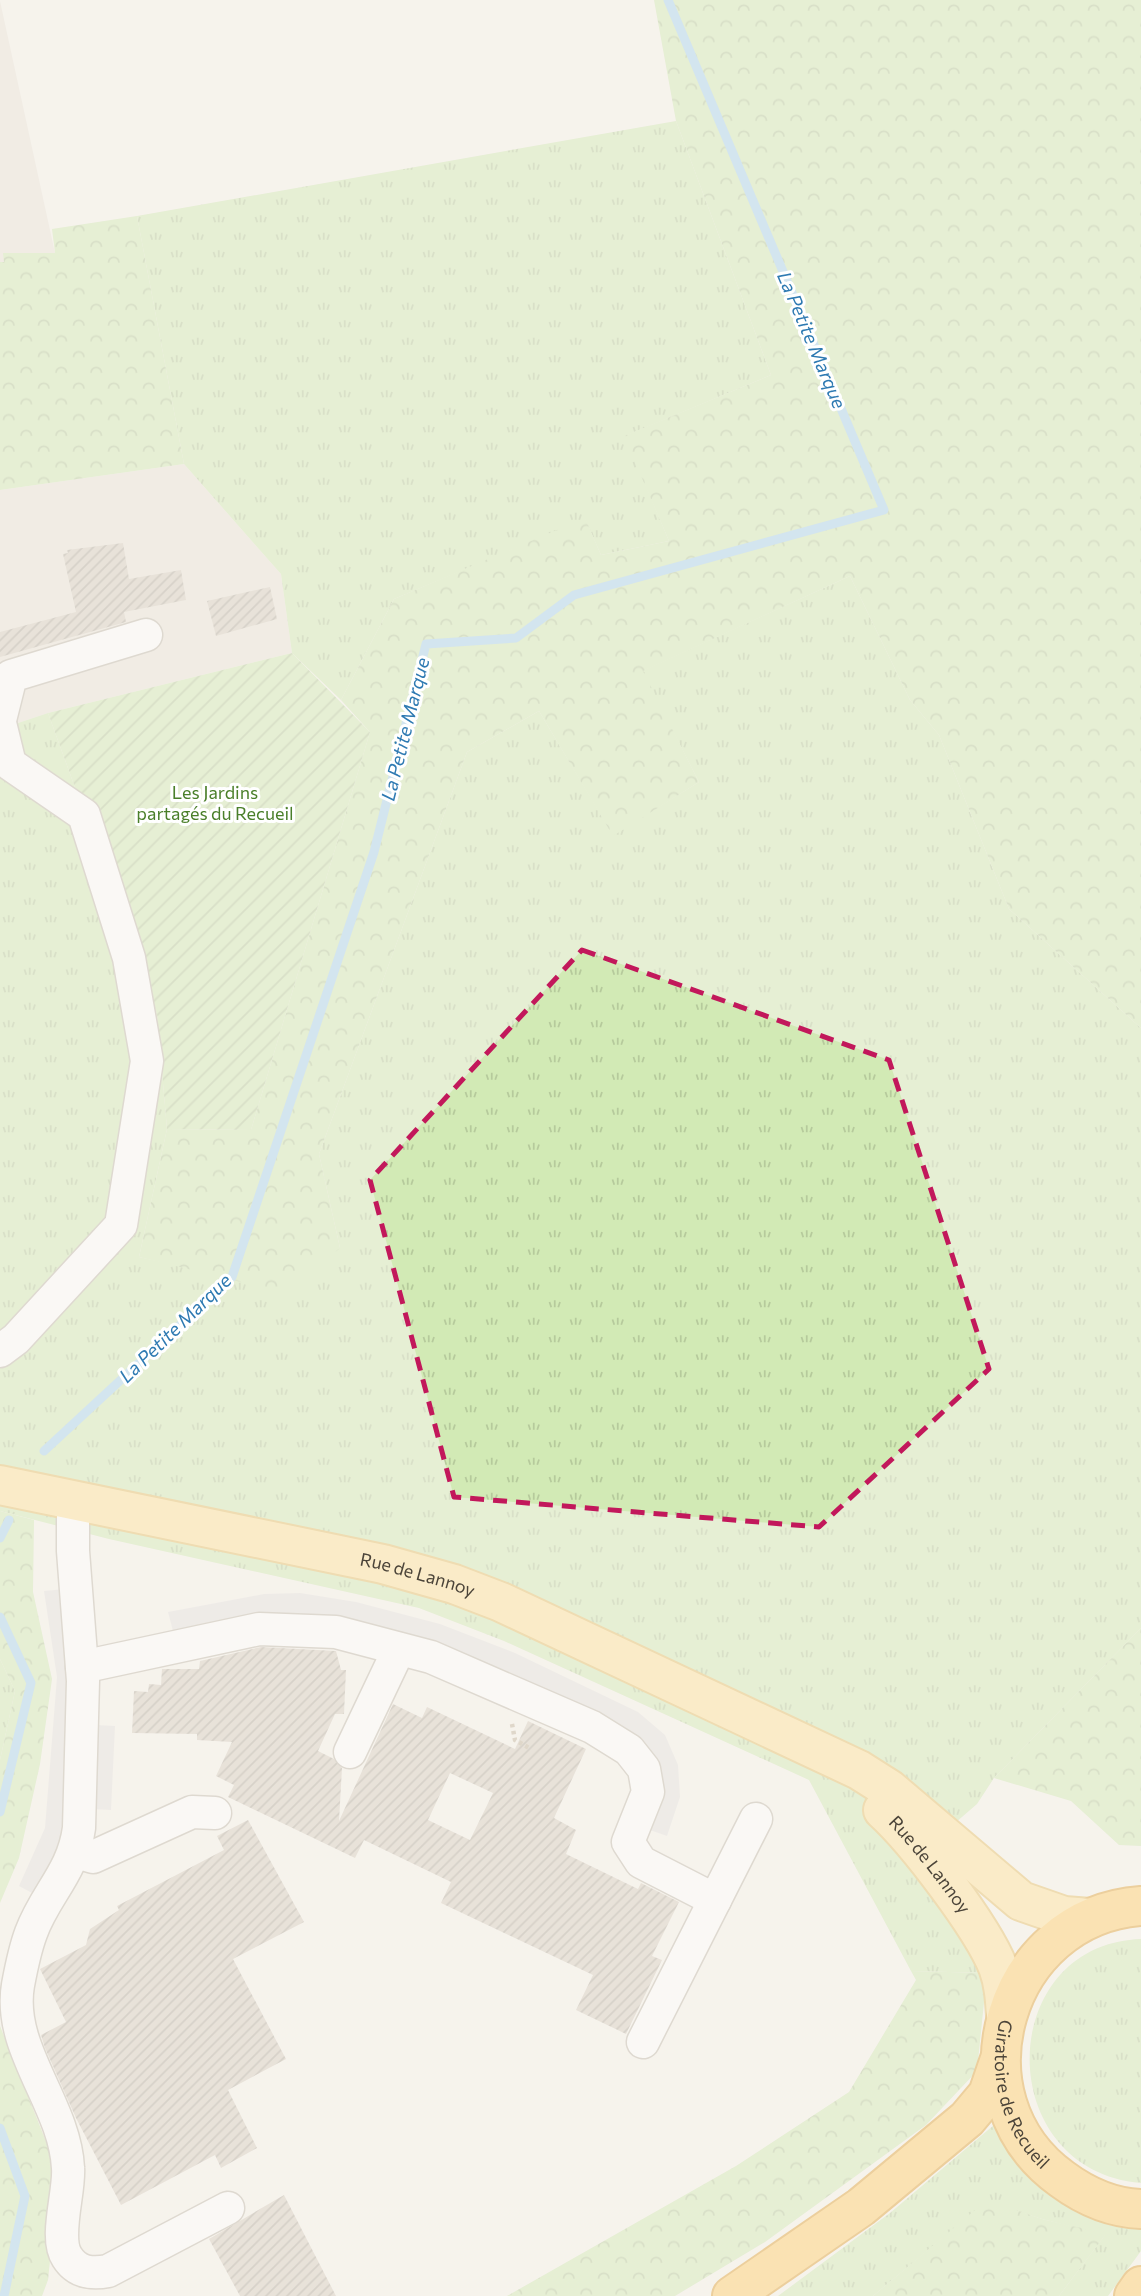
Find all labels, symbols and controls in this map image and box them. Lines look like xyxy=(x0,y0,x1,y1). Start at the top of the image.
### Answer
water label: La Petite Marque xyxy=(773,268,852,412)
water label: La Petite Marque xyxy=(376,655,433,803)
park label: Les Jardins partagés du Recueil xyxy=(136,781,294,824)
water label: La Petite Marque xyxy=(114,1268,235,1387)
street label: Rue de Lannoy xyxy=(358,1548,478,1601)
street label: Rue de Lannoy xyxy=(885,1811,976,1917)
street label: Giratoire de Recueil xyxy=(991,2018,1054,2173)

